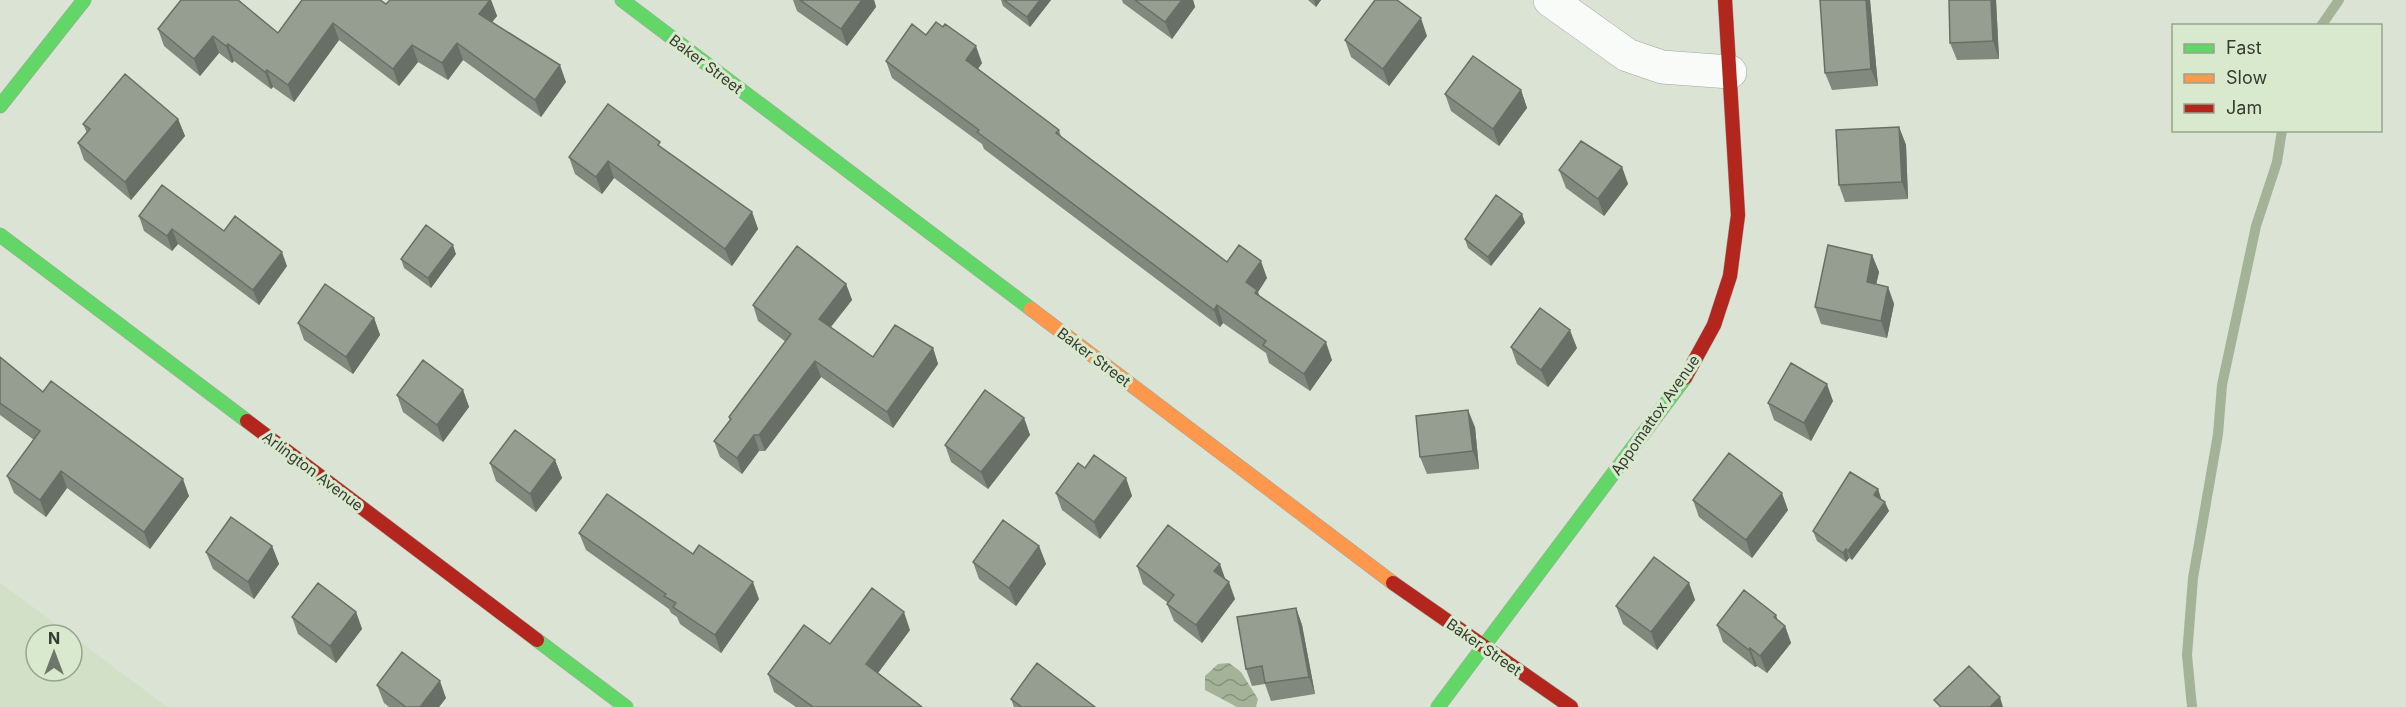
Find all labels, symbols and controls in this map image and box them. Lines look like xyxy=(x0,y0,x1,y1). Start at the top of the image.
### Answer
legend xyxy=(2172,24,2382,132)
street label: Baker Street xyxy=(666,30,747,98)
text: Fast xyxy=(2226,37,2262,58)
text: Slow xyxy=(2226,67,2267,88)
text: Jam xyxy=(2226,97,2262,118)
street label: Baker Street xyxy=(1054,323,1135,391)
street label: Appomattox Avenue xyxy=(1606,351,1704,479)
street label: Arlington Avenue xyxy=(259,427,367,515)
street label: Baker Street xyxy=(1443,614,1525,680)
north arrow xyxy=(24,623,84,683)
text: N xyxy=(48,628,60,648)

